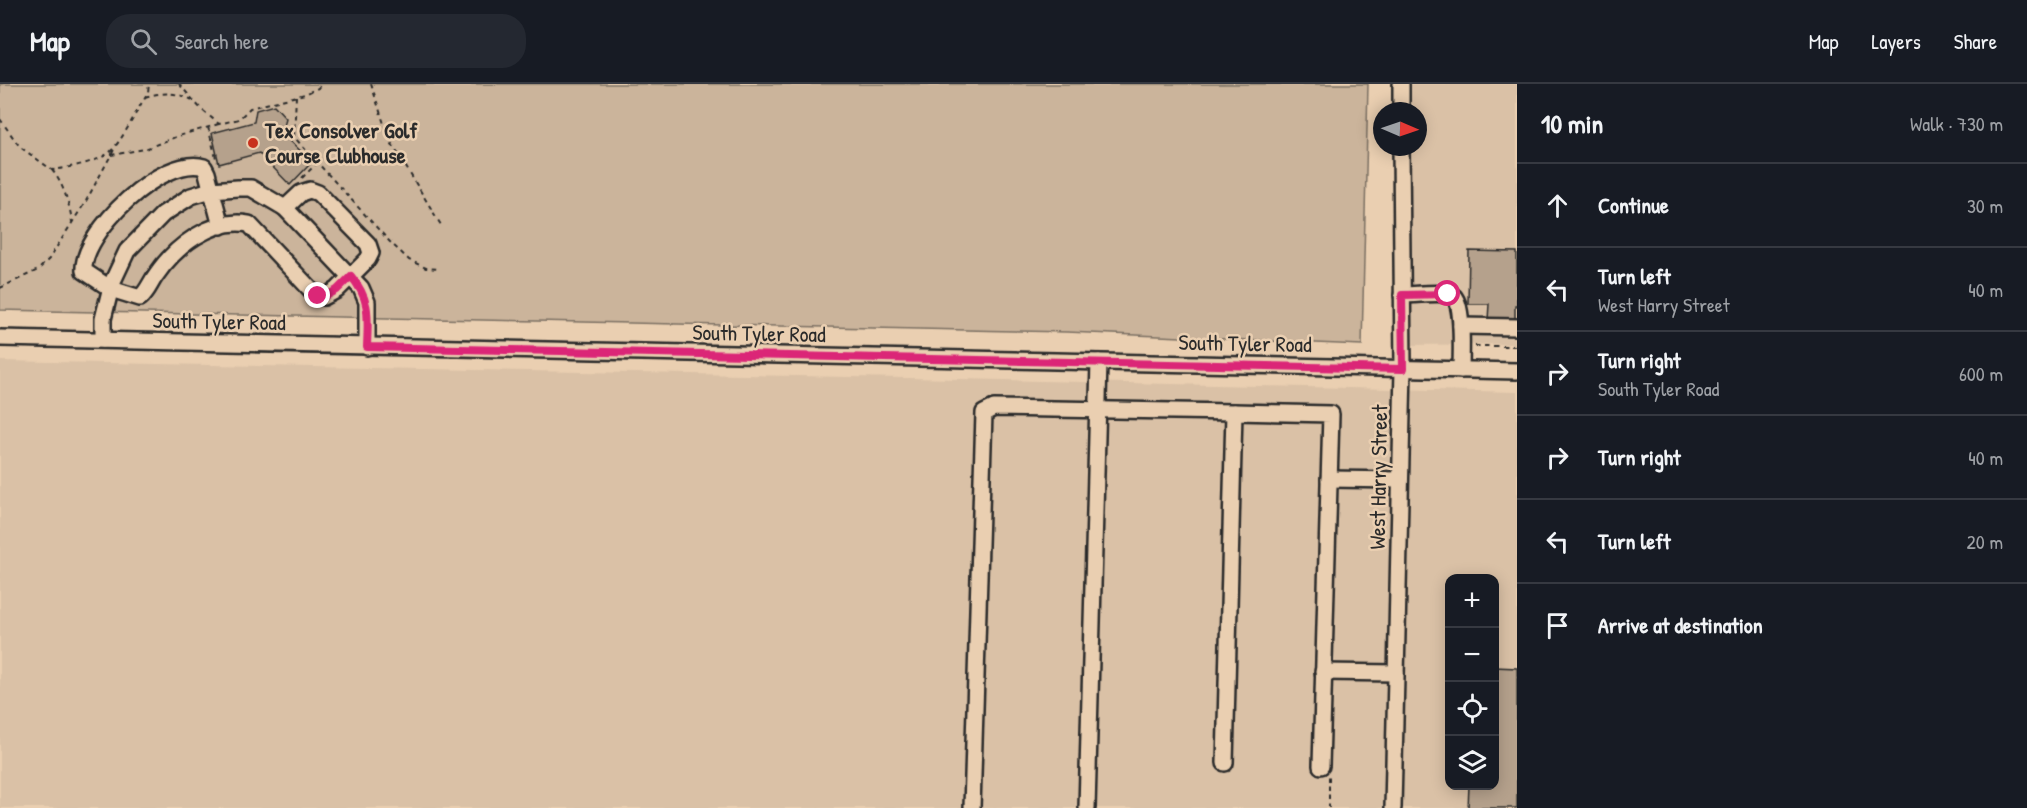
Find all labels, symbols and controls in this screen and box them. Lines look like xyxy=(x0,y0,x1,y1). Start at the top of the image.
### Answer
search box xyxy=(106,14,526,68)
text: Map xyxy=(30,22,70,60)
icon: search xyxy=(127,25,160,58)
text: Search here xyxy=(175,26,269,56)
text: Map xyxy=(1809,27,1838,56)
text: Layers xyxy=(1871,27,1921,56)
text: Share xyxy=(1954,27,1997,56)
north arrow xyxy=(1373,102,1427,156)
text: 10 min xyxy=(1541,106,1603,141)
text: Walk · 730 m xyxy=(1910,110,2003,137)
place label: Tex Consolver Golf Course Clubhouse xyxy=(264,115,418,170)
marker: Tex Consolver Golf Course Clubhouse xyxy=(246,136,260,150)
icon: ahead xyxy=(1541,189,1574,222)
text: Continue xyxy=(1598,190,1669,220)
text: 30 m xyxy=(1967,192,2003,219)
text: Turn left xyxy=(1598,261,1671,291)
icon: left xyxy=(1541,273,1574,306)
text: 40 m xyxy=(1968,276,2003,303)
route start xyxy=(1434,280,1460,306)
route end xyxy=(304,282,330,308)
text: West Harry Street xyxy=(1598,291,1730,318)
street label: South Tyler Road xyxy=(152,305,286,337)
street label: South Tyler Road xyxy=(692,317,826,349)
street label: South Tyler Road xyxy=(1178,327,1312,359)
text: Turn right xyxy=(1598,345,1681,375)
icon: right xyxy=(1541,357,1574,390)
text: 600 m xyxy=(1959,360,2003,387)
text: South Tyler Road xyxy=(1598,375,1719,402)
street label: West Harry Street xyxy=(1362,404,1394,550)
icon: right xyxy=(1541,441,1574,474)
text: Turn right xyxy=(1598,442,1681,472)
text: 40 m xyxy=(1968,444,2003,471)
icon: left xyxy=(1541,525,1574,558)
text: Turn left xyxy=(1598,526,1671,556)
text: 20 m xyxy=(1966,528,2003,555)
map controls xyxy=(1445,574,1499,790)
button: + xyxy=(1445,574,1499,628)
icon: arrive xyxy=(1541,609,1574,642)
text: Arrive at destination xyxy=(1598,610,1763,640)
button: − xyxy=(1445,628,1499,682)
button: locate xyxy=(1445,682,1499,736)
button: layers xyxy=(1445,736,1499,790)

